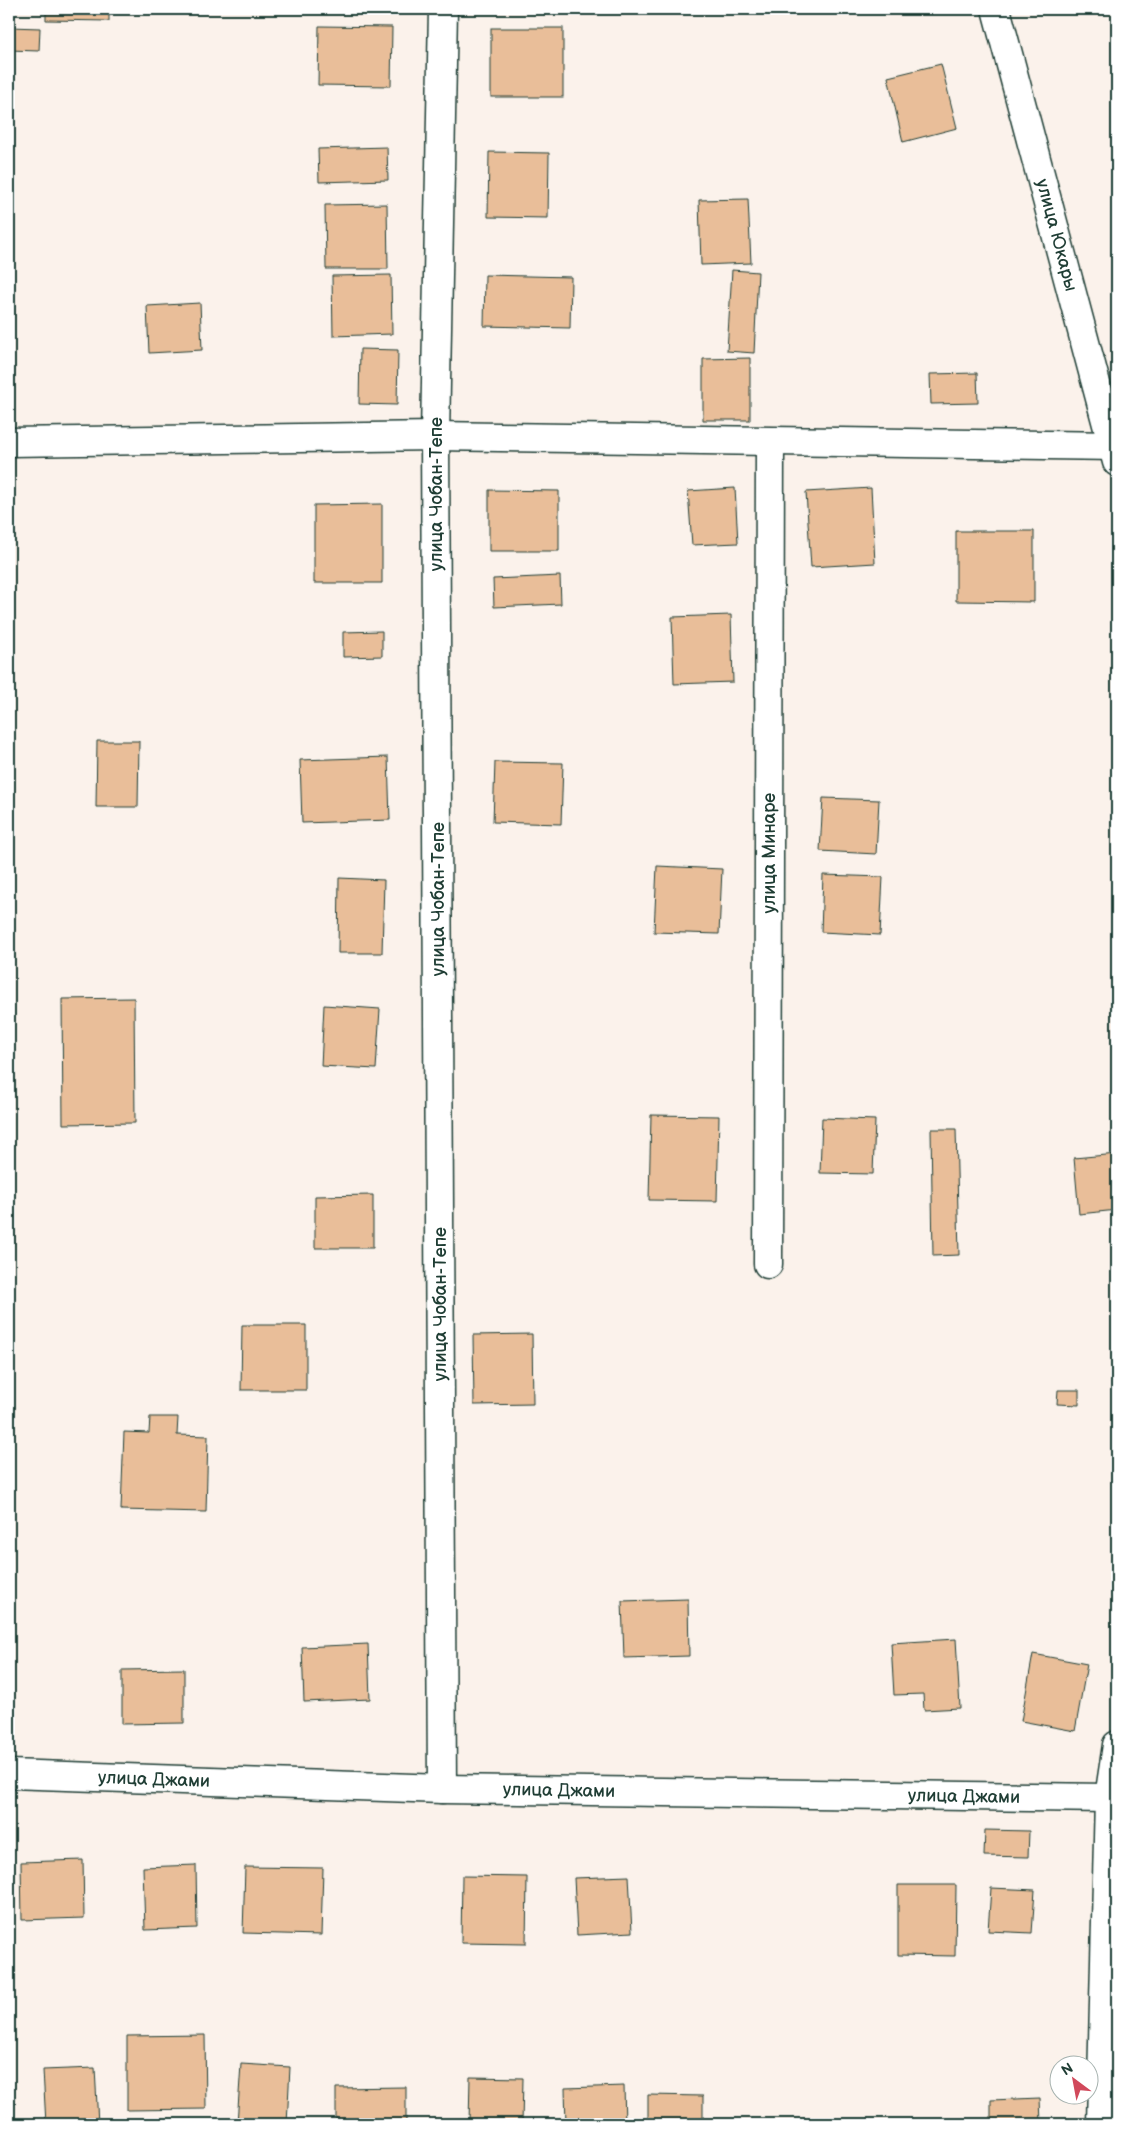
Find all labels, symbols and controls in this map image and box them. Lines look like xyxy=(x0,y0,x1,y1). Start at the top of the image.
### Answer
street label: улица Юкары xyxy=(1031,177,1082,294)
street label: улица Чобан-Тепе xyxy=(426,417,447,571)
street label: улица Минаре xyxy=(759,793,780,913)
street label: улица Чобан-Тепе xyxy=(428,822,449,976)
street label: улица Чобан-Тепе xyxy=(430,1227,451,1381)
street label: улица Джами xyxy=(98,1767,210,1792)
street label: улица Джами xyxy=(503,1779,615,1802)
street label: улица Джами xyxy=(908,1785,1020,1808)
north arrow xyxy=(1048,2056,1098,2106)
text: N xyxy=(1058,2059,1076,2079)

